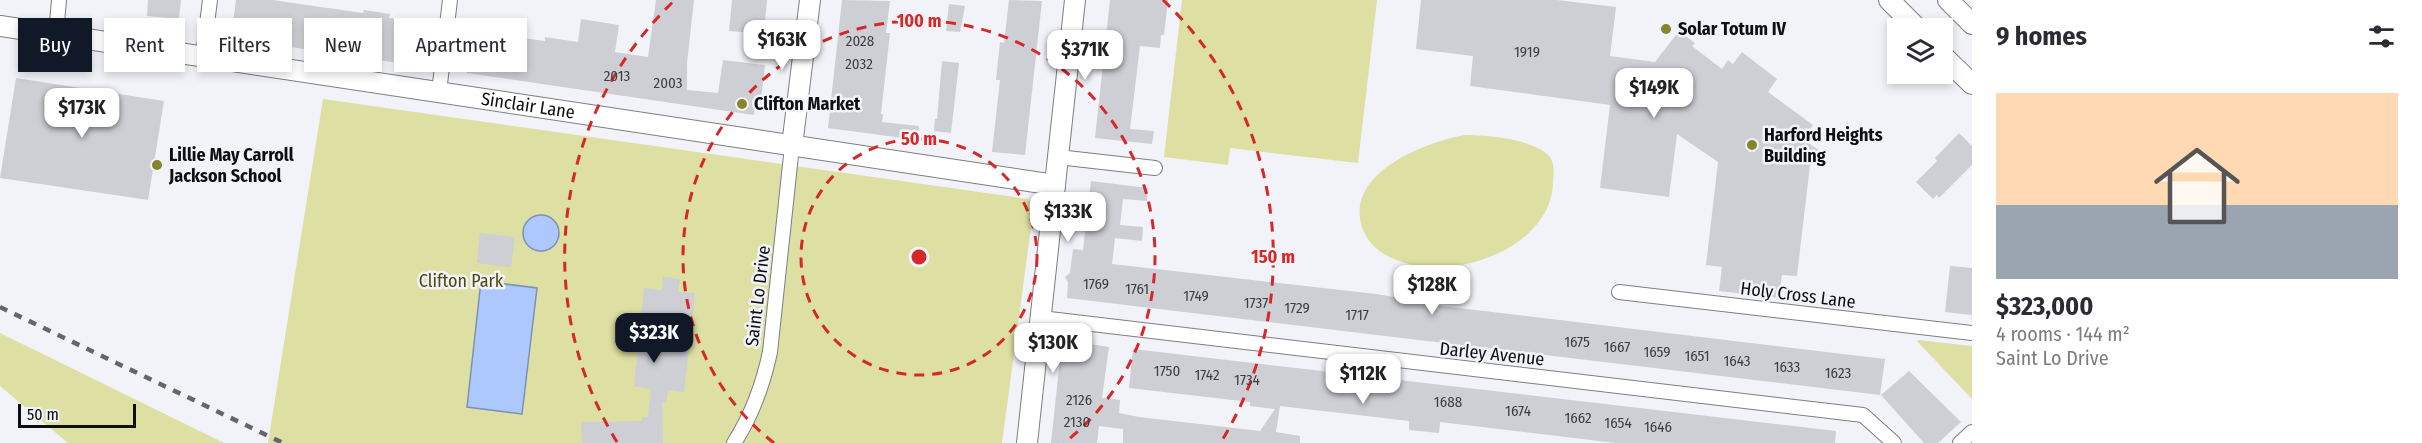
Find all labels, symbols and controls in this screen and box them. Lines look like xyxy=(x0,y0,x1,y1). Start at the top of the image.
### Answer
text: 100 m xyxy=(897,10,941,32)
chip: Buy xyxy=(18,18,92,72)
chip: Rent xyxy=(104,18,185,72)
chip: Filters xyxy=(197,18,292,72)
chip: New xyxy=(304,18,382,72)
chip: Apartment xyxy=(394,18,527,72)
place label: Solar Totum IV xyxy=(1678,18,1786,40)
map controls xyxy=(1887,18,1953,84)
button: layers xyxy=(1887,18,1953,84)
pin: $163K xyxy=(740,20,824,71)
icon: filters xyxy=(2365,20,2398,53)
text: 9 homes xyxy=(1996,21,2087,52)
marker: Solar Totum IV xyxy=(1659,22,1673,36)
text: $163K xyxy=(757,27,807,51)
pin: $371K xyxy=(1043,30,1127,81)
house number: 2028 xyxy=(846,32,874,50)
text: $371K xyxy=(1061,37,1109,61)
house number: 1919 xyxy=(1514,43,1540,61)
house number: 2032 xyxy=(845,55,873,73)
house number: 2013 xyxy=(604,67,631,85)
pin: $149K xyxy=(1612,68,1696,119)
house number: 2003 xyxy=(654,74,683,92)
text: $149K xyxy=(1629,75,1679,99)
pin: $173K xyxy=(40,88,124,139)
street label: Sinclair Lane xyxy=(480,88,576,124)
place label: Clifton Market xyxy=(754,93,861,115)
text: $173K xyxy=(58,95,106,119)
marker: Clifton Market xyxy=(735,97,749,111)
place label: Harford Heights Building xyxy=(1764,124,1883,167)
text: 50 m xyxy=(901,128,937,150)
icon: home xyxy=(2143,132,2251,240)
marker: Harford Heights Building xyxy=(1745,138,1759,152)
place label: Lillie May Carroll Jackson School xyxy=(168,144,294,187)
marker: Lillie May Carroll Jackson School xyxy=(150,158,164,172)
pin: $133K xyxy=(1026,192,1110,243)
text: $133K xyxy=(1044,199,1092,223)
street label: Saint Lo Drive xyxy=(741,244,775,348)
text: 150 m xyxy=(1251,246,1295,268)
centre of rings xyxy=(909,247,929,267)
pin: $128K xyxy=(1390,265,1474,316)
park label: Clifton Park xyxy=(419,270,504,292)
text: $128K xyxy=(1407,272,1457,296)
house number: 1769 xyxy=(1083,275,1109,293)
street label: Holy Cross Lane xyxy=(1739,277,1857,313)
house number: 1761 xyxy=(1125,280,1149,298)
house number: 1749 xyxy=(1183,287,1209,305)
text: $323,000 xyxy=(1996,291,2093,322)
house number: 1737 xyxy=(1244,294,1268,312)
house number: 1729 xyxy=(1284,299,1310,317)
house number: 1717 xyxy=(1345,306,1369,324)
pin: $323K xyxy=(612,313,696,364)
text: $323K xyxy=(629,320,679,344)
text: 4 rooms · 144 m² xyxy=(1996,322,2130,346)
pin: $130K xyxy=(1011,323,1095,374)
text: $130K xyxy=(1028,330,1078,354)
house number: 1675 xyxy=(1564,333,1590,351)
street label: Darley Avenue xyxy=(1439,338,1546,370)
house number: 1667 xyxy=(1604,338,1630,356)
house number: 1659 xyxy=(1643,343,1671,361)
text: Saint Lo Drive xyxy=(1996,346,2109,370)
house number: 1651 xyxy=(1684,347,1710,365)
house number: 1643 xyxy=(1723,352,1751,370)
pin: $112K xyxy=(1321,354,1405,405)
house number: 1633 xyxy=(1774,358,1801,376)
text: $112K xyxy=(1340,361,1386,385)
house number: 1750 xyxy=(1154,362,1180,380)
house number: 1623 xyxy=(1825,364,1851,382)
house number: 1742 xyxy=(1194,366,1220,384)
house number: 1734 xyxy=(1234,371,1260,389)
house number: 2126 xyxy=(1066,391,1092,409)
house number: 1688 xyxy=(1434,393,1462,411)
scale bar xyxy=(18,401,136,428)
house number: 1674 xyxy=(1505,402,1531,420)
text: 50 m xyxy=(27,405,59,424)
house number: 1662 xyxy=(1564,409,1592,427)
house number: 2130 xyxy=(1064,413,1090,431)
house number: 1654 xyxy=(1604,414,1632,432)
house number: 1646 xyxy=(1644,418,1672,436)

